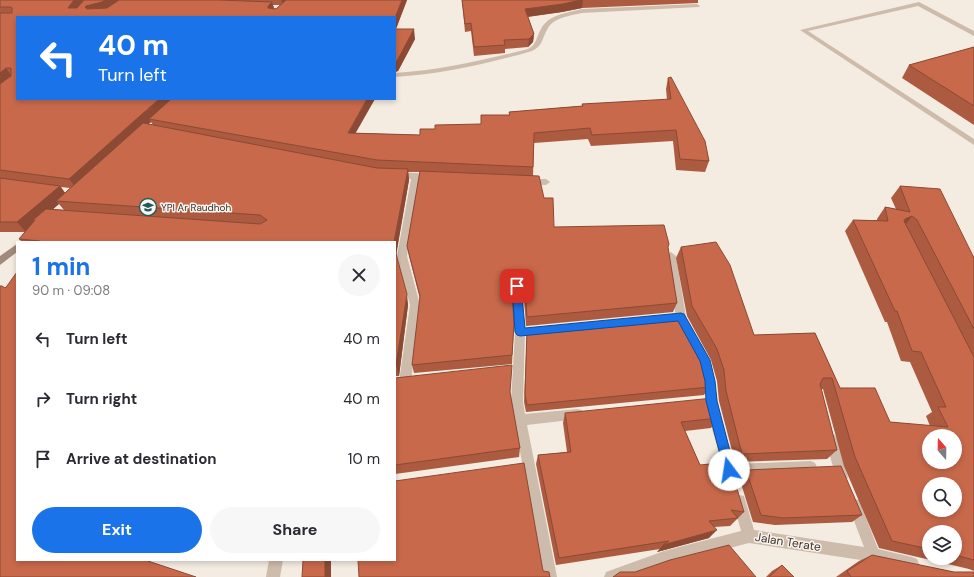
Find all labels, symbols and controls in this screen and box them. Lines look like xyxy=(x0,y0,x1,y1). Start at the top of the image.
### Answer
text: 40 m xyxy=(98,27,169,64)
icon: left xyxy=(32,32,84,84)
text: Turn left xyxy=(98,63,167,87)
school or university icon: YPI Ar Raudhoh xyxy=(138,197,158,217)
place label: YPI Ar Raudhoh xyxy=(161,201,232,214)
text: 1 min xyxy=(32,251,90,282)
button: close xyxy=(338,254,380,296)
pin xyxy=(500,269,534,303)
icon: arrive xyxy=(506,275,528,297)
text: 90 m · 09:08 xyxy=(32,282,110,299)
icon: left xyxy=(32,328,54,350)
text: Turn left xyxy=(66,329,127,349)
text: 40 m xyxy=(343,329,380,349)
icon: right xyxy=(32,388,54,410)
text: Turn right xyxy=(66,389,137,409)
text: 40 m xyxy=(343,389,380,409)
north arrow xyxy=(922,429,962,469)
map controls xyxy=(922,429,962,565)
icon: arrive xyxy=(32,448,54,470)
text: Arrive at destination xyxy=(66,449,217,469)
text: 10 m xyxy=(348,449,380,469)
position arrow xyxy=(708,449,750,491)
button: search xyxy=(922,477,962,517)
button: Exit xyxy=(32,507,202,553)
button: Share xyxy=(210,507,380,553)
button: layers xyxy=(922,525,962,565)
street label: Jalan Terate xyxy=(754,529,822,555)

